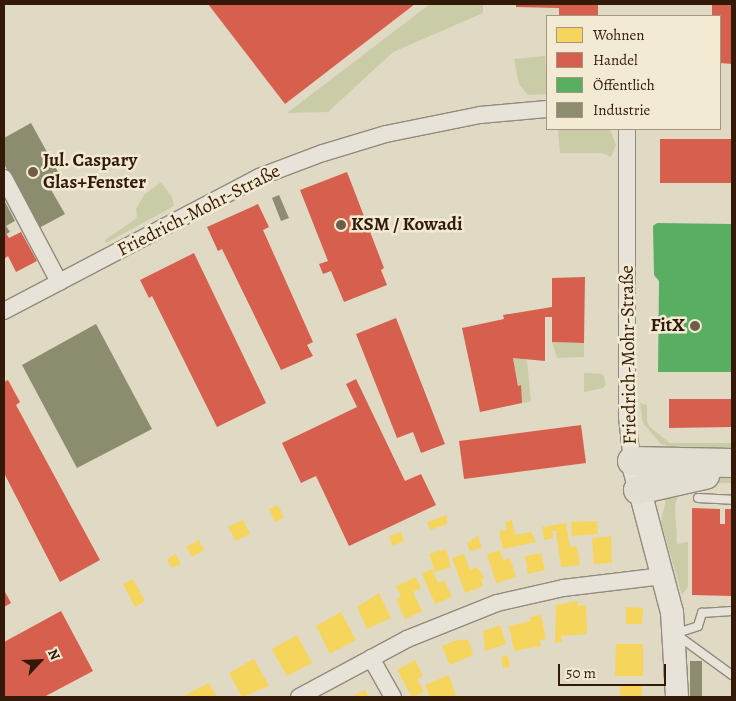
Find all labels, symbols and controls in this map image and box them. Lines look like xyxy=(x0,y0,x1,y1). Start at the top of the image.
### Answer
legend xyxy=(546,15,721,130)
text: Wohnen xyxy=(593,25,645,45)
text: Handel xyxy=(593,50,638,70)
text: Öffentlich xyxy=(593,75,655,95)
text: Industrie xyxy=(593,100,650,120)
place label: Jul. Caspary Glas+Fenster xyxy=(43,150,146,194)
street label: Friedrich-Mohr-Straße xyxy=(114,160,284,262)
marker: Jul. Caspary Glas+Fenster xyxy=(27,166,39,178)
place label: KSM / Kowadi xyxy=(351,214,463,236)
marker: KSM / Kowadi xyxy=(335,219,347,231)
street label: Friedrich-Mohr-Straße xyxy=(616,265,642,445)
place label: FitX xyxy=(650,315,685,337)
marker: FitX xyxy=(689,320,701,332)
north arrow xyxy=(15,636,65,686)
text: N xyxy=(43,646,65,663)
scale bar xyxy=(561,654,668,686)
text: 50 m xyxy=(566,663,596,683)

